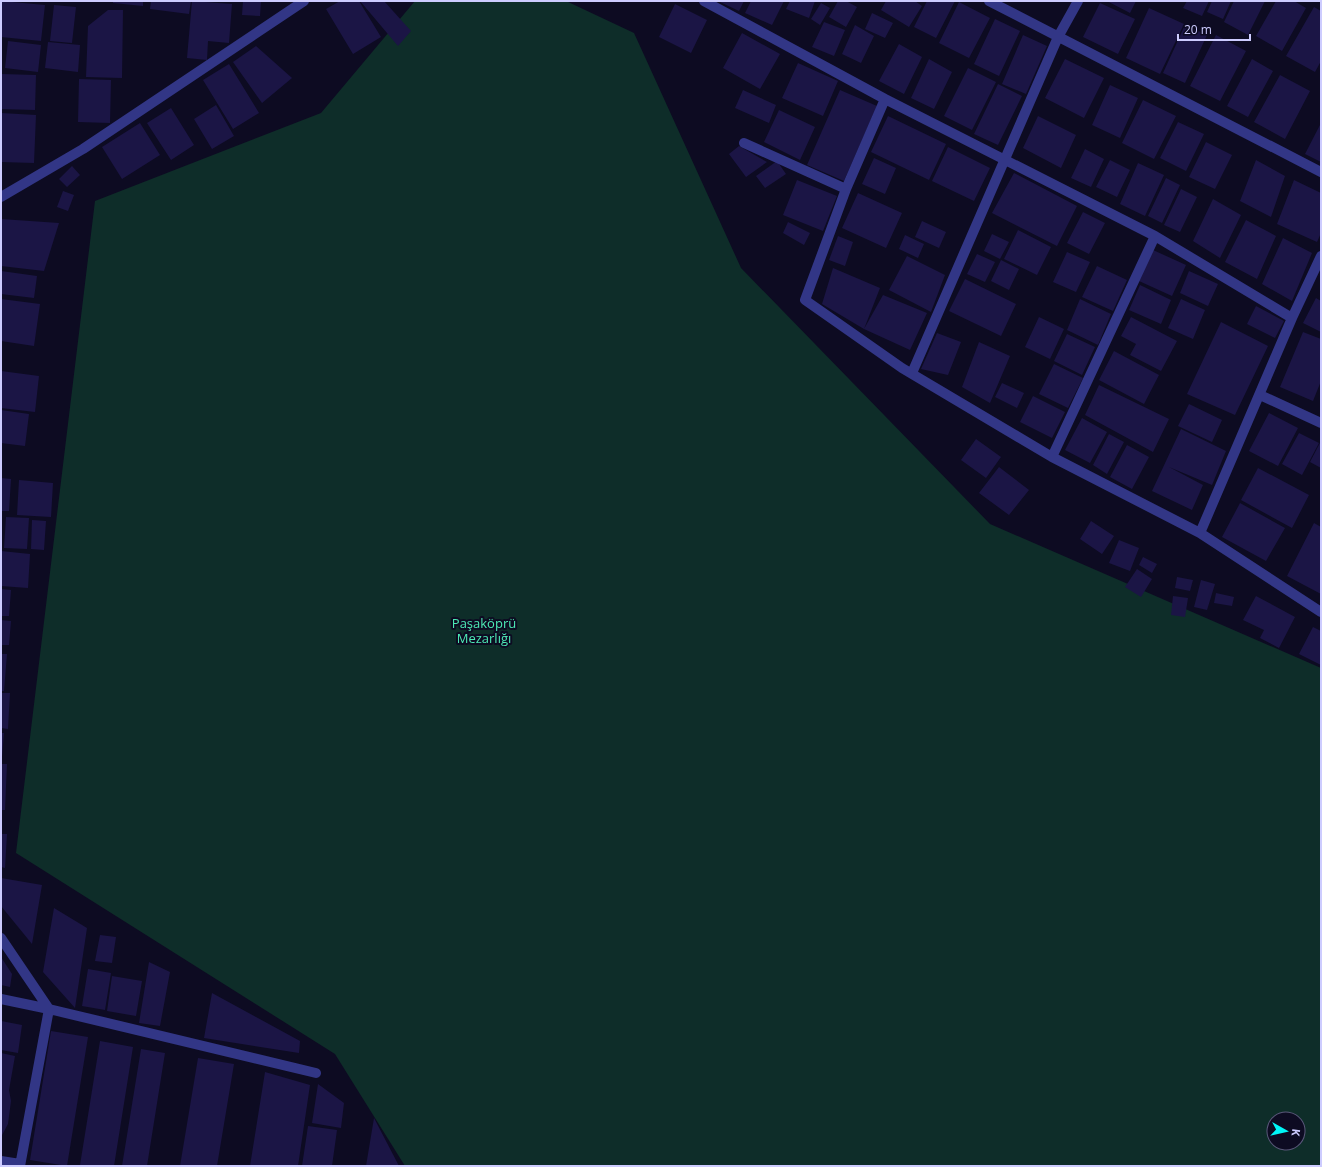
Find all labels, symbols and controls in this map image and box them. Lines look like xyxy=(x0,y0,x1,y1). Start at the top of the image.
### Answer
scale bar xyxy=(1178,16,1250,42)
text: 20 m xyxy=(1184,21,1212,38)
park label: Paşaköprü Mezarlığı xyxy=(452,614,516,647)
north arrow xyxy=(1266,1111,1306,1151)
text: K xyxy=(1288,1128,1304,1138)

